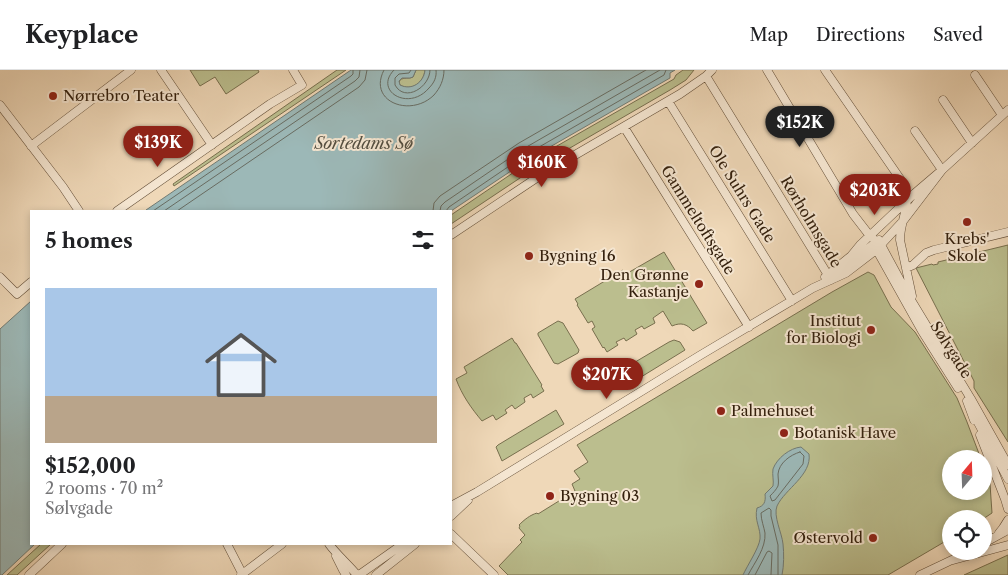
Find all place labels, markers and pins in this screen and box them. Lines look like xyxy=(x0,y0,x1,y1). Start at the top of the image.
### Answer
place label: Nørrebro Teater xyxy=(63,86,180,105)
marker: Nørrebro Teater xyxy=(47,90,59,102)
pin: $152K xyxy=(765,106,835,148)
pin: $139K xyxy=(123,126,193,168)
pin: $160K xyxy=(507,146,577,188)
pin: $203K xyxy=(840,174,910,216)
marker: Krebs' Skole xyxy=(961,216,973,228)
place label: Krebs' Skole xyxy=(944,229,990,265)
place label: Bygning 16 xyxy=(539,246,616,265)
marker: Bygning 16 xyxy=(523,250,535,262)
place label: Den Grønne Kastanje xyxy=(600,265,689,301)
marker: Den Grønne Kastanje xyxy=(693,278,705,290)
place label: Institut for Biologi xyxy=(786,311,862,347)
marker: Institut for Biologi xyxy=(865,324,877,336)
pin: $207K xyxy=(572,358,642,400)
place label: Palmehuset xyxy=(731,401,815,420)
marker: Palmehuset xyxy=(715,405,727,417)
place label: Botanisk Have xyxy=(794,423,896,442)
marker: Botanisk Have xyxy=(778,427,790,439)
place label: Bygning 03 xyxy=(560,486,639,505)
marker: Bygning 03 xyxy=(544,490,556,502)
place label: Østervold xyxy=(794,528,863,547)
marker: Østervold xyxy=(867,532,879,544)

